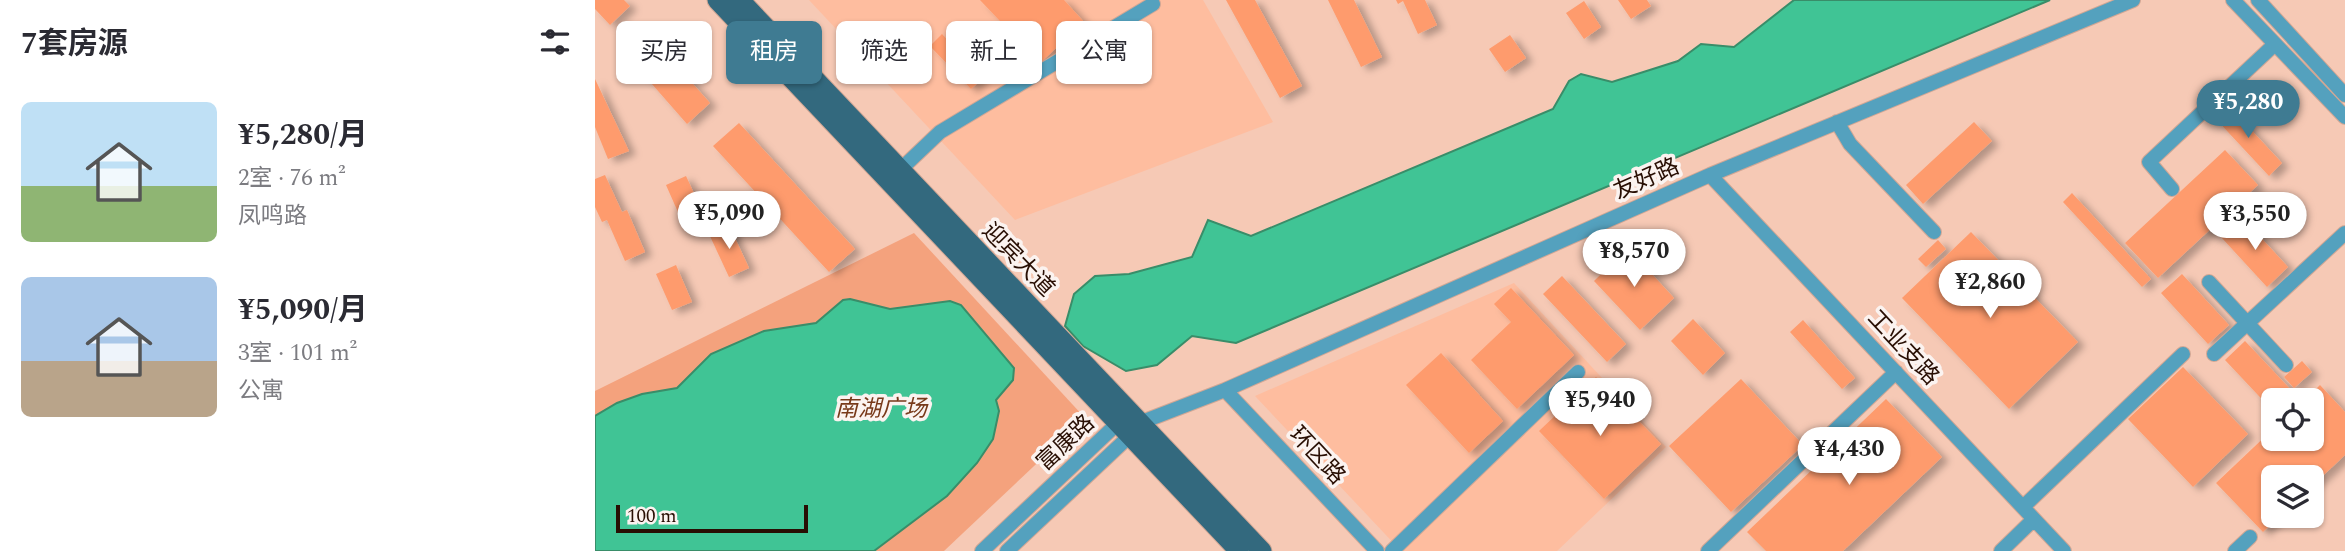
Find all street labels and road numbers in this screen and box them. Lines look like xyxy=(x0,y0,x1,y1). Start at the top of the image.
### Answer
street label: 友好路 xyxy=(1608,149,1685,209)
street label: 迎宾大道 xyxy=(973,215,1062,305)
street label: 工业支路 xyxy=(1859,302,1947,394)
street label: 富康路 xyxy=(1029,407,1103,479)
street label: 环区路 xyxy=(1281,419,1353,493)

